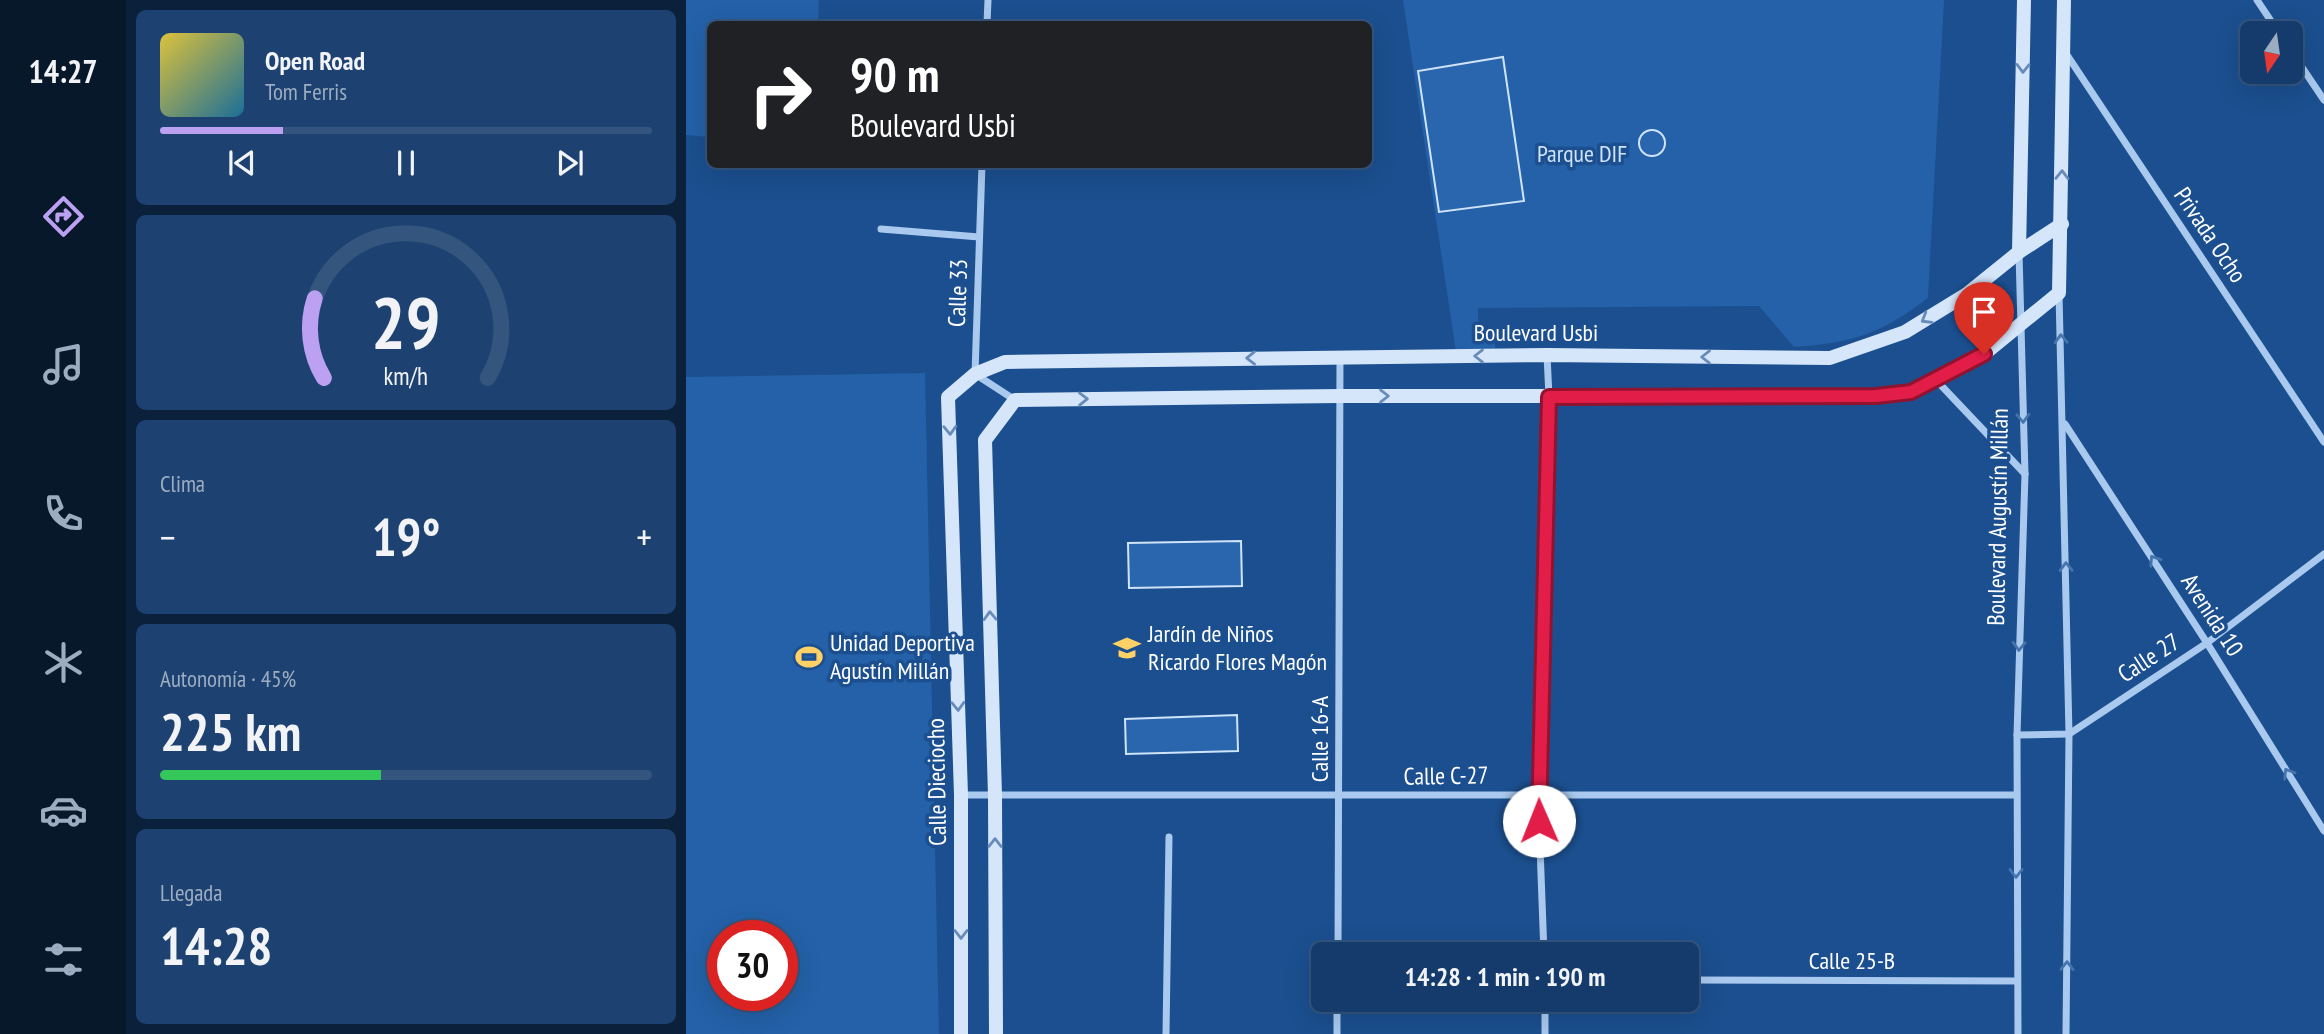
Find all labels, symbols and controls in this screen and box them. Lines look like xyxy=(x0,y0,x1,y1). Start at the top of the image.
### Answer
north arrow xyxy=(2240,21,2303,84)
map controls xyxy=(2240,21,2303,84)
text: 90 m xyxy=(850,42,939,106)
text: Open Road xyxy=(265,44,365,77)
icon: right xyxy=(735,49,826,140)
text: 14:27 xyxy=(28,50,98,92)
one-way arrow xyxy=(2015,63,2030,74)
text: Tom Ferris xyxy=(265,77,347,106)
text: Boulevard Usbi xyxy=(850,104,1016,146)
park label: Parque DIF xyxy=(1537,138,1627,169)
icon: previous xyxy=(223,144,261,182)
icon: pause xyxy=(387,144,425,182)
icon: next xyxy=(551,144,589,182)
one-way arrow xyxy=(2054,170,2070,180)
street label: Privada Ocho xyxy=(2167,181,2254,288)
icon: directions xyxy=(39,192,88,241)
street label: Calle 33 xyxy=(941,258,974,328)
text: 29 xyxy=(371,275,441,369)
pin xyxy=(1954,282,2014,354)
icon: arrive xyxy=(1965,293,2003,331)
one-way arrow xyxy=(1920,311,1933,324)
street label: Boulevard Usbi xyxy=(1474,317,1598,348)
one-way arrow xyxy=(2053,334,2068,345)
icon: music xyxy=(39,340,88,389)
one-way arrow xyxy=(1473,348,1483,364)
one-way arrow xyxy=(1700,349,1711,364)
one-way arrow xyxy=(1245,350,1256,366)
text: km/h xyxy=(384,360,428,392)
one-way arrow xyxy=(1380,388,1390,404)
one-way arrow xyxy=(1079,391,1089,407)
street label: Boulevard Augustín Millán xyxy=(1980,408,2015,626)
one-way arrow xyxy=(2016,413,2031,424)
one-way arrow xyxy=(942,425,957,436)
text: Clima xyxy=(160,469,205,498)
icon: phone xyxy=(39,489,88,538)
text: 19° xyxy=(372,503,440,570)
text: − xyxy=(160,512,176,561)
text: + xyxy=(636,512,652,561)
one-way arrow xyxy=(2149,555,2162,568)
one-way arrow xyxy=(2059,561,2074,572)
street label: Avenida 10 xyxy=(2174,568,2251,662)
one-way arrow xyxy=(982,610,998,621)
place label: Jardín de Niños Ricardo Flores Magón xyxy=(1147,618,1327,677)
street label: Calle 27 xyxy=(2112,626,2186,689)
place label: Unidad Deportiva Agustín Millán xyxy=(830,627,975,686)
school or university icon: Jardín de Niños Ricardo Flores Magón xyxy=(1112,633,1142,663)
icon: climate xyxy=(39,638,88,687)
one-way arrow xyxy=(2012,640,2027,651)
sports icon: Unidad Deportiva Agustín Millán xyxy=(794,642,824,672)
text: Autonomía · 45% xyxy=(160,664,296,693)
street label: Calle 16-A xyxy=(1304,695,1335,782)
text: 225 km xyxy=(160,698,301,765)
one-way arrow xyxy=(951,701,966,712)
street label: Calle Dieciocho xyxy=(920,718,953,846)
street label: Calle C-27 xyxy=(1403,759,1489,792)
one-way arrow xyxy=(2284,767,2297,780)
position arrow xyxy=(1502,784,1576,858)
icon: car xyxy=(39,786,88,835)
one-way arrow xyxy=(987,838,1003,848)
one-way arrow xyxy=(2009,868,2024,879)
text: Llegada xyxy=(160,878,223,907)
text: 14:28 xyxy=(160,912,272,979)
speed limit sign: 30 xyxy=(707,920,798,1011)
one-way arrow xyxy=(953,929,969,940)
icon: filters xyxy=(39,935,88,984)
street label: Calle 25-B xyxy=(1809,945,1895,976)
text: 14:28 · 1 min · 190 m xyxy=(1405,960,1605,993)
one-way arrow xyxy=(2059,960,2075,971)

